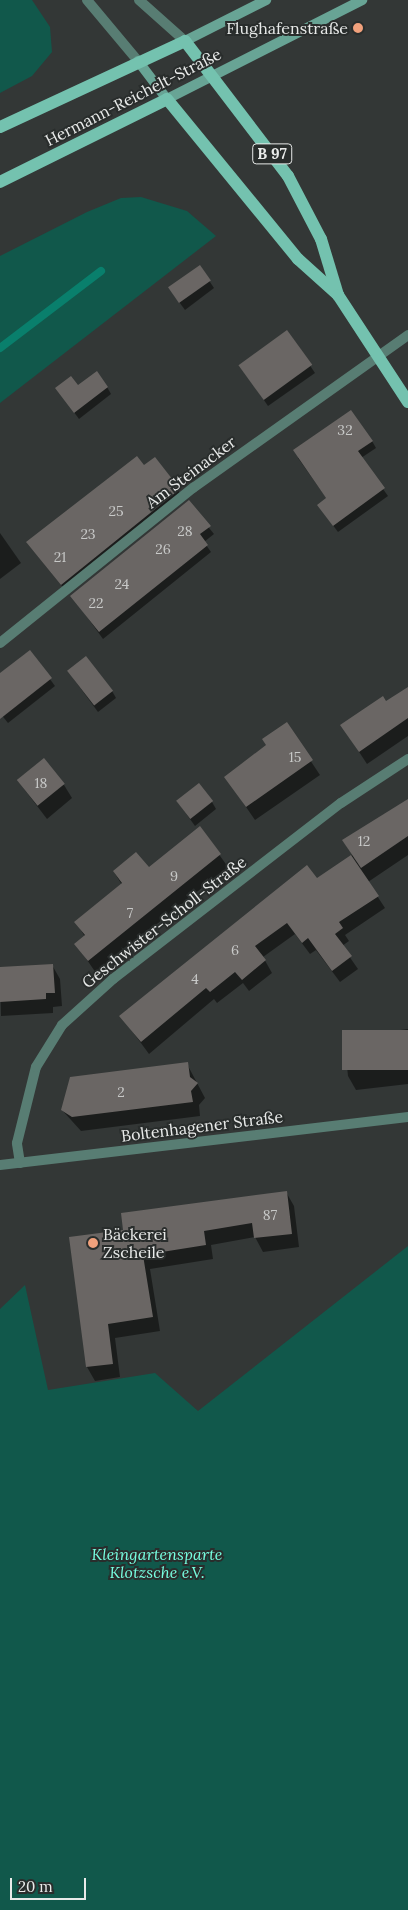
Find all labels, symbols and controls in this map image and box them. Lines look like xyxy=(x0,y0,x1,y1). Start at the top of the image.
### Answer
place label: Flughafenstraße xyxy=(226,18,348,38)
marker: Flughafenstraße xyxy=(352,22,364,34)
street label: Hermann-Reichelt-Straße xyxy=(42,44,224,150)
road number: B 97 xyxy=(252,142,292,166)
house number: 32 xyxy=(337,422,353,438)
street label: Am Steinacker xyxy=(142,432,240,512)
house number: 25 xyxy=(108,503,124,519)
house number: 28 xyxy=(177,523,193,539)
house number: 23 xyxy=(80,526,96,542)
house number: 26 xyxy=(155,541,171,557)
house number: 21 xyxy=(54,549,66,565)
house number: 24 xyxy=(115,576,129,592)
house number: 22 xyxy=(88,595,104,611)
house number: 15 xyxy=(289,749,301,765)
house number: 18 xyxy=(35,775,47,791)
house number: 12 xyxy=(358,833,370,849)
street label: Geschwister-Scholl-Straße xyxy=(78,852,250,992)
house number: 9 xyxy=(170,868,178,884)
house number: 7 xyxy=(127,905,133,921)
house number: 6 xyxy=(231,942,239,958)
house number: 4 xyxy=(191,971,199,987)
house number: 2 xyxy=(117,1084,125,1100)
street label: Boltenhagener Straße xyxy=(120,1107,284,1145)
house number: 87 xyxy=(263,1207,277,1223)
place label: Bäckerei Zscheile xyxy=(103,1224,167,1262)
marker: Bäckerei Zscheile xyxy=(87,1237,99,1249)
park label: Kleingartensparte Klotzsche e.V. xyxy=(92,1544,222,1582)
scale bar xyxy=(12,1868,89,1900)
text: 20 m xyxy=(18,1877,53,1896)

